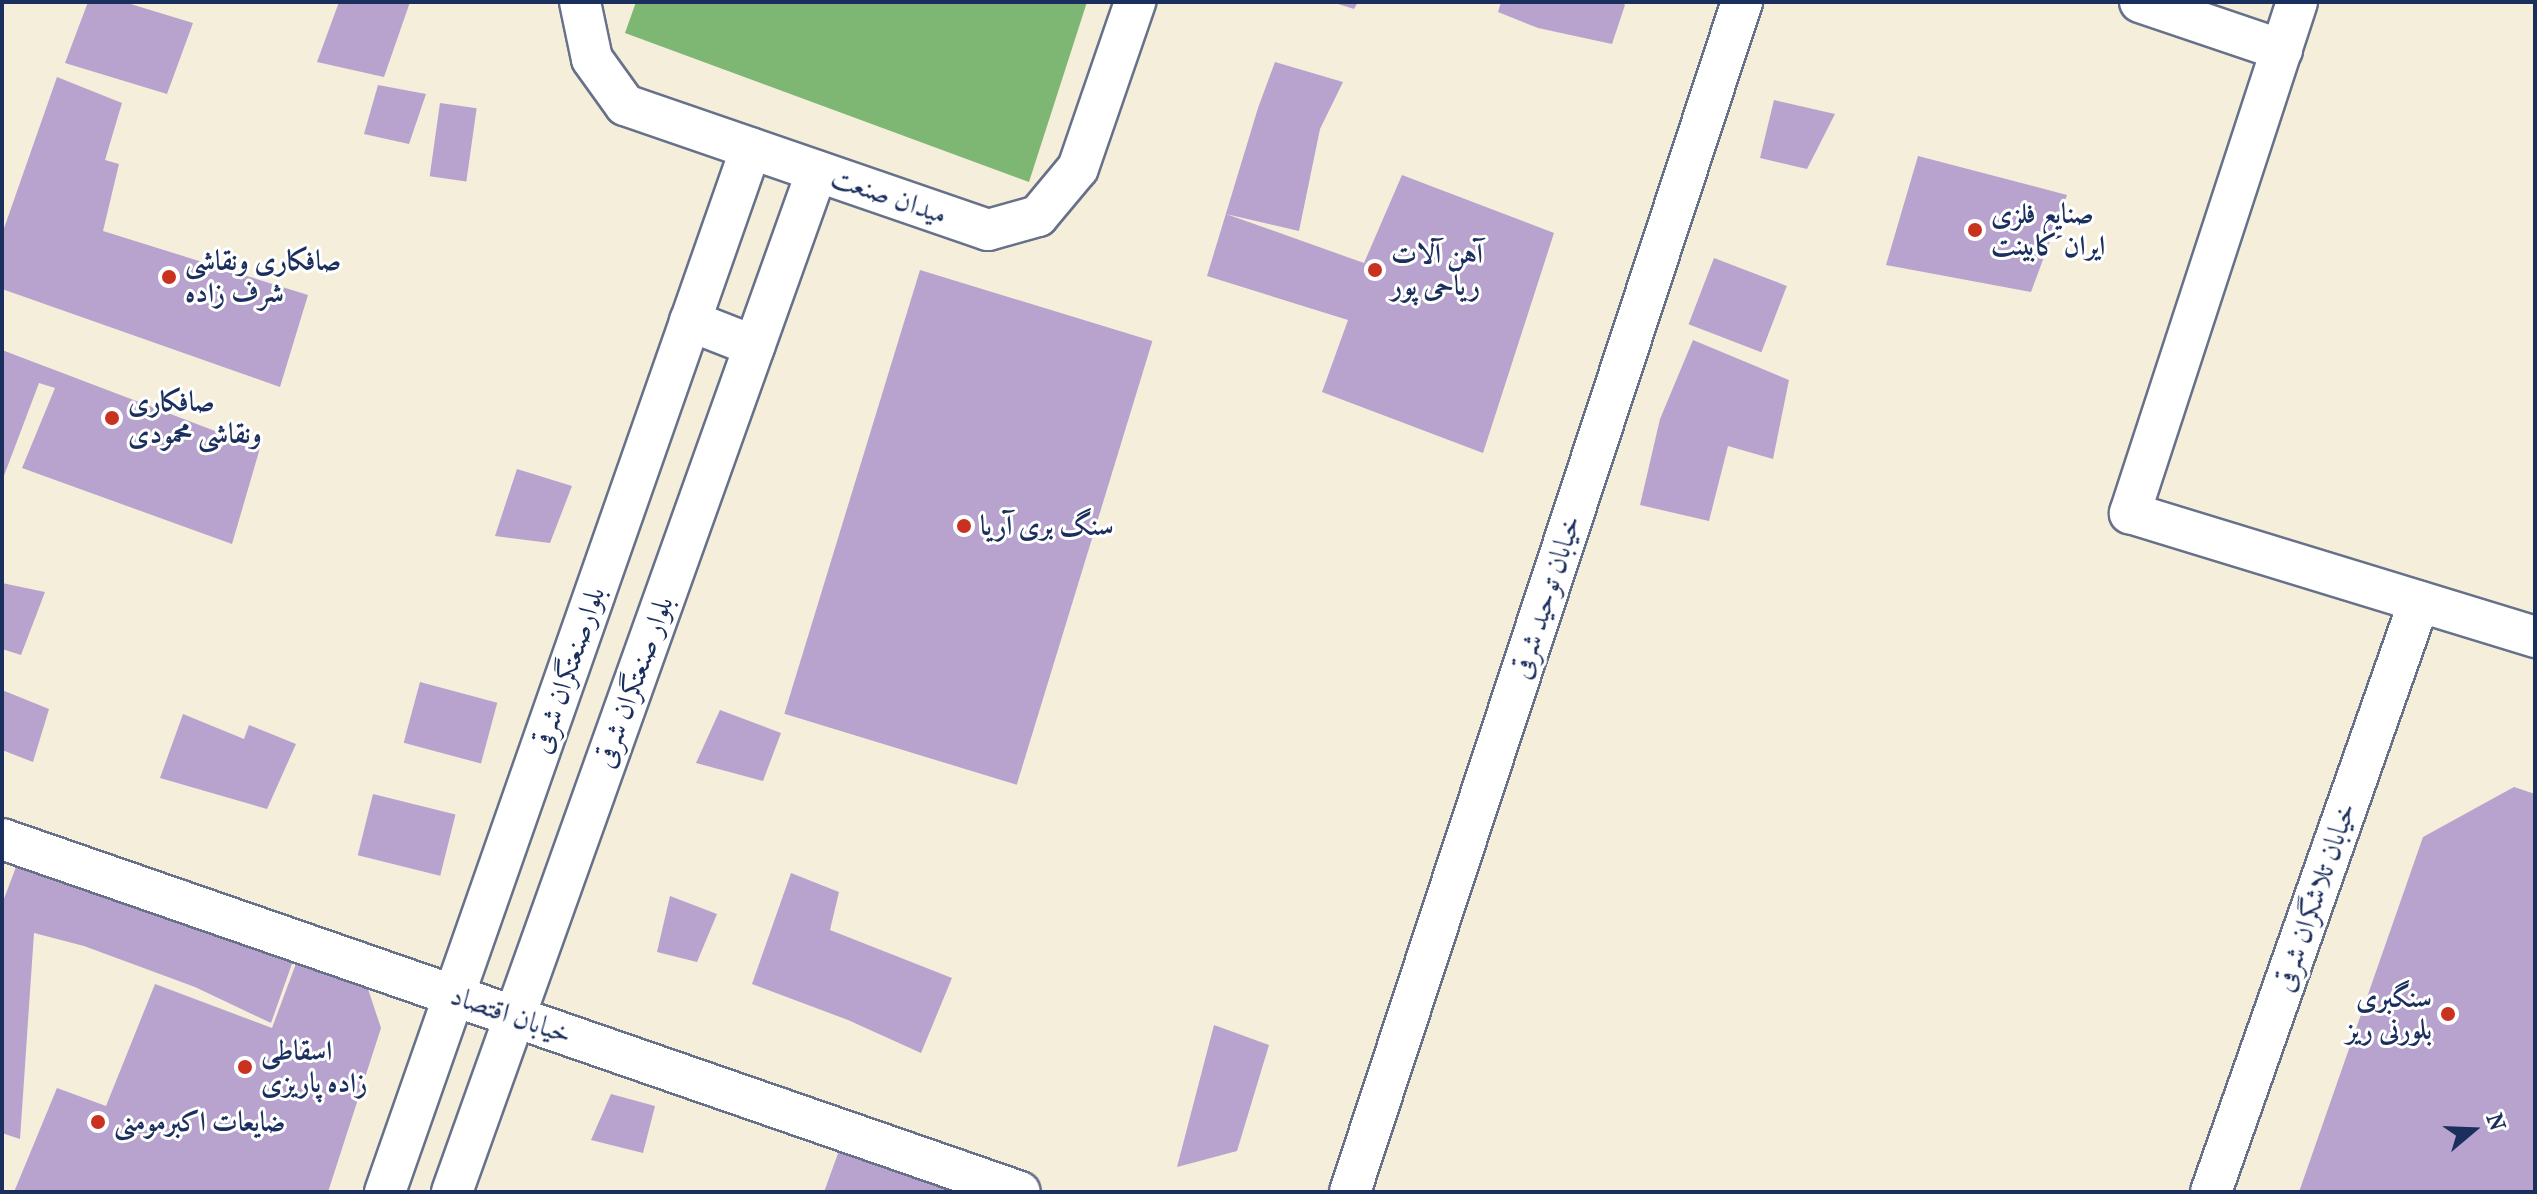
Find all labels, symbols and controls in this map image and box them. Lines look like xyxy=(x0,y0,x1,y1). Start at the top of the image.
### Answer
street label: میدان صنعت xyxy=(827,161,951,231)
place label: صنایع فلزی ایران کابینت xyxy=(1991,197,2105,263)
marker: صنایع فلزی ایران کابینت xyxy=(1966,221,1984,239)
place label: آهن آلات ریاحی پور xyxy=(1391,237,1483,303)
place label: صافکاری ونقاشی شرف زاده xyxy=(185,244,341,310)
marker: آهن آلات ریاحی پور xyxy=(1366,261,1384,279)
marker: صافکاری ونقاشی شرف زاده xyxy=(160,268,178,286)
place label: صافکاری ونقاشی محمودی xyxy=(128,385,262,451)
marker: صافکاری ونقاشی محمودی xyxy=(103,409,121,427)
place label: سنگ بری آریا xyxy=(980,509,1114,543)
street label: خیابان توحید شرقی xyxy=(1504,511,1588,683)
marker: سنگ بری آریا xyxy=(955,517,973,535)
street label: بلوارصنعتگران شرقی xyxy=(524,582,612,758)
street label: بلوار صنعتگران شرقی xyxy=(587,592,681,772)
street label: خیابان تلاشگران شرقی xyxy=(2267,798,2363,996)
street label: خیابان اقتصاد xyxy=(446,979,576,1051)
place label: سنگبری بلورنی ریز xyxy=(2346,981,2432,1047)
marker: سنگبری بلورنی ریز xyxy=(2439,1005,2457,1023)
place label: اسقاطی زاده پاریزی xyxy=(261,1034,367,1100)
marker: اسقاطی زاده پاریزی xyxy=(236,1058,254,1076)
north arrow xyxy=(2433,1090,2513,1170)
place label: ضایعات اکبرمومنی xyxy=(114,1105,286,1139)
text: N xyxy=(2481,1110,2511,1134)
marker: ضایعات اکبرمومنی xyxy=(89,1113,107,1131)

